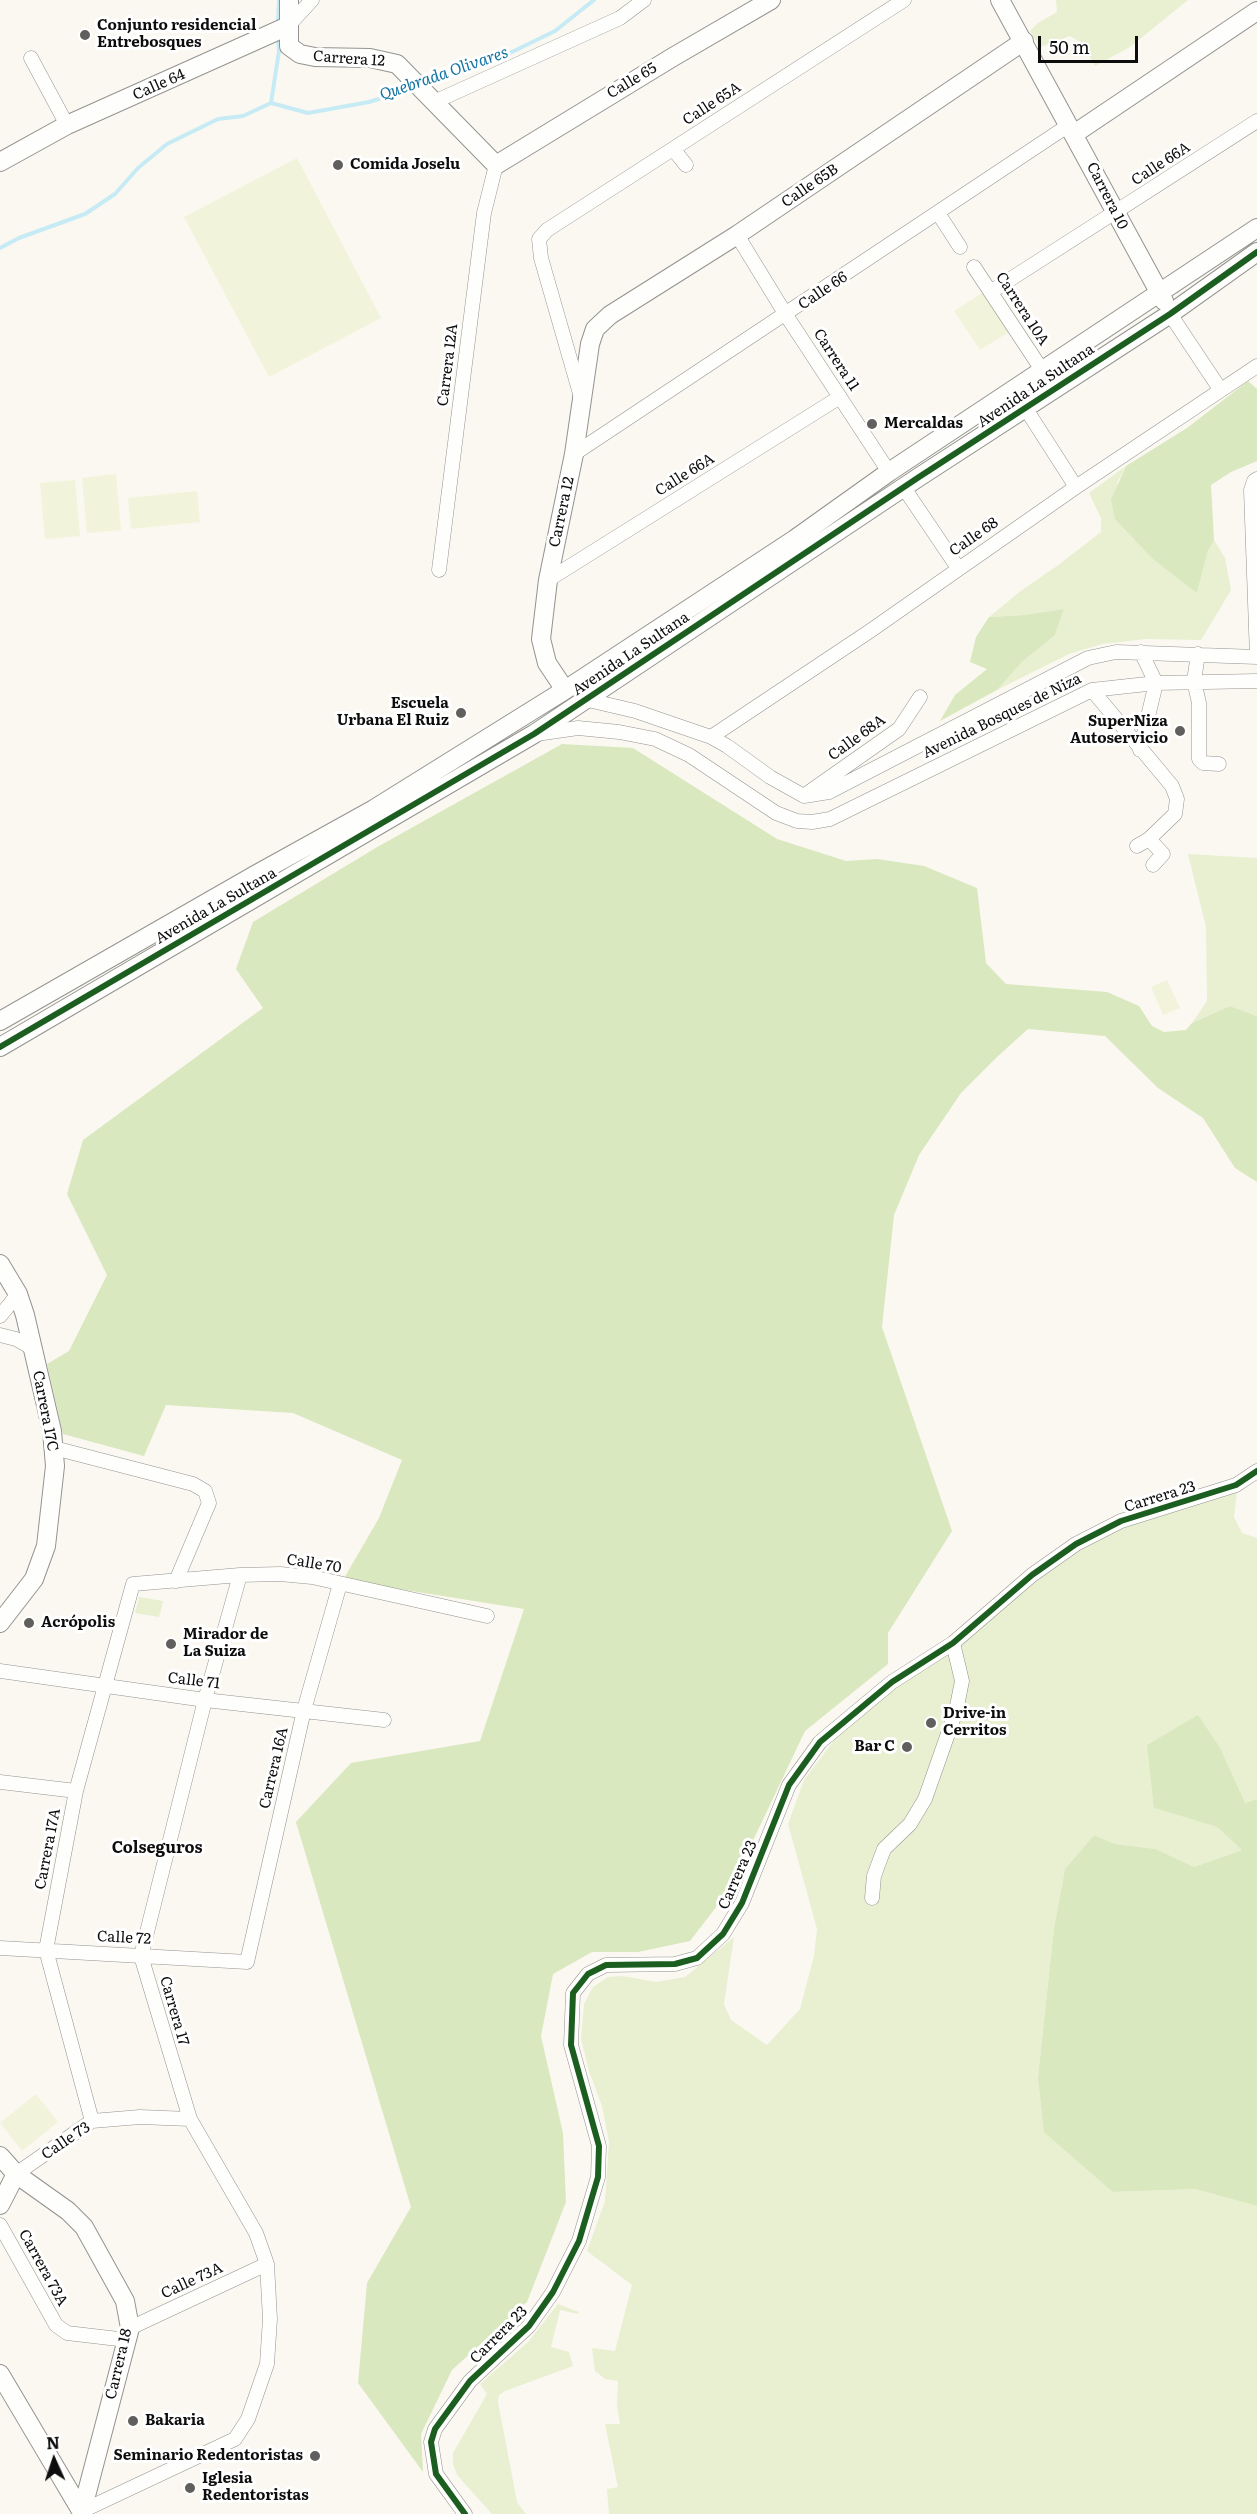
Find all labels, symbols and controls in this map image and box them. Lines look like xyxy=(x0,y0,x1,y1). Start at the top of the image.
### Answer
place label: Conjunto residencial Entrebosques xyxy=(97,17,256,52)
scale bar xyxy=(1041,24,1142,62)
marker: Conjunto residencial Entrebosques xyxy=(78,28,92,42)
text: 50 m xyxy=(1049,33,1090,60)
water label: Quebrada Olivares xyxy=(377,43,511,105)
street label: Carrera 12 xyxy=(313,48,385,70)
street label: Calle 65 xyxy=(604,59,660,103)
street label: Calle 64 xyxy=(130,66,188,104)
street label: Calle 65A xyxy=(680,79,744,129)
street label: Calle 66A xyxy=(1128,138,1194,190)
place label: Comida Joselu xyxy=(350,156,460,174)
marker: Comida Joselu xyxy=(331,158,345,172)
street label: Carrera 10 xyxy=(1082,159,1132,233)
street label: Calle 65B xyxy=(778,160,842,212)
street label: Calle 66 xyxy=(795,268,851,314)
street label: Carrera 10A xyxy=(992,269,1052,349)
street label: Carrera 12A xyxy=(434,323,462,407)
street label: Carrera 11 xyxy=(809,326,863,394)
street label: Avenida La Sultana xyxy=(974,340,1098,432)
place label: Mercaldas xyxy=(884,415,963,433)
marker: Mercaldas xyxy=(865,417,879,431)
street label: Calle 66A xyxy=(652,450,718,500)
street label: Carrera 12 xyxy=(546,475,578,549)
street label: Calle 68 xyxy=(946,514,1002,560)
street label: Avenida La Sultana xyxy=(569,608,693,700)
street label: Avenida Bosques de Niza xyxy=(920,670,1084,762)
place label: Escuela Urbana El Ruiz xyxy=(337,695,449,730)
marker: Escuela Urbana El Ruiz xyxy=(454,706,468,720)
street label: Calle 68A xyxy=(825,711,889,765)
place label: SuperNiza Autoservicio xyxy=(1070,713,1168,748)
marker: SuperNiza Autoservicio xyxy=(1173,724,1187,738)
street label: Avenida La Sultana xyxy=(152,864,280,948)
street label: Carrera 17C xyxy=(28,1369,62,1453)
street label: Carrera 23 xyxy=(1122,1478,1198,1516)
street label: Calle 70 xyxy=(285,1551,343,1577)
place label: Acrópolis xyxy=(41,1614,115,1632)
marker: Acrópolis xyxy=(22,1616,36,1630)
place label: Mirador de La Suiza xyxy=(183,1626,268,1661)
marker: Mirador de La Suiza xyxy=(164,1637,178,1651)
street label: Calle 71 xyxy=(167,1669,221,1693)
place label: Drive-in Cerritos xyxy=(943,1705,1006,1740)
marker: Drive-in Cerritos xyxy=(924,1716,938,1730)
street label: Carrera 16A xyxy=(256,1725,292,1811)
place label: Bar C xyxy=(854,1738,895,1756)
marker: Bar C xyxy=(900,1740,914,1754)
street label: Carrera 17A xyxy=(31,1807,65,1891)
district label: Colseguros xyxy=(112,1838,202,1858)
street label: Carrera 23 xyxy=(715,1838,761,1912)
street label: Calle 72 xyxy=(96,1928,152,1948)
street label: Carrera 17 xyxy=(156,1974,192,2048)
street label: Calle 73 xyxy=(38,2118,94,2164)
street label: Carrera 73A xyxy=(15,2227,71,2309)
street label: Calle 73A xyxy=(158,2259,226,2303)
street label: Carrera 23 xyxy=(467,2303,531,2367)
street label: Carrera 18 xyxy=(102,2327,136,2401)
place label: Bakaria xyxy=(145,2412,205,2430)
marker: Bakaria xyxy=(126,2414,140,2428)
north arrow xyxy=(24,2430,84,2490)
text: N xyxy=(46,2430,60,2454)
place label: Seminario Redentoristas xyxy=(114,2447,303,2465)
marker: Seminario Redentoristas xyxy=(308,2449,322,2463)
place label: Iglesia Redentoristas xyxy=(202,2470,309,2505)
marker: Iglesia Redentoristas xyxy=(183,2481,197,2495)

